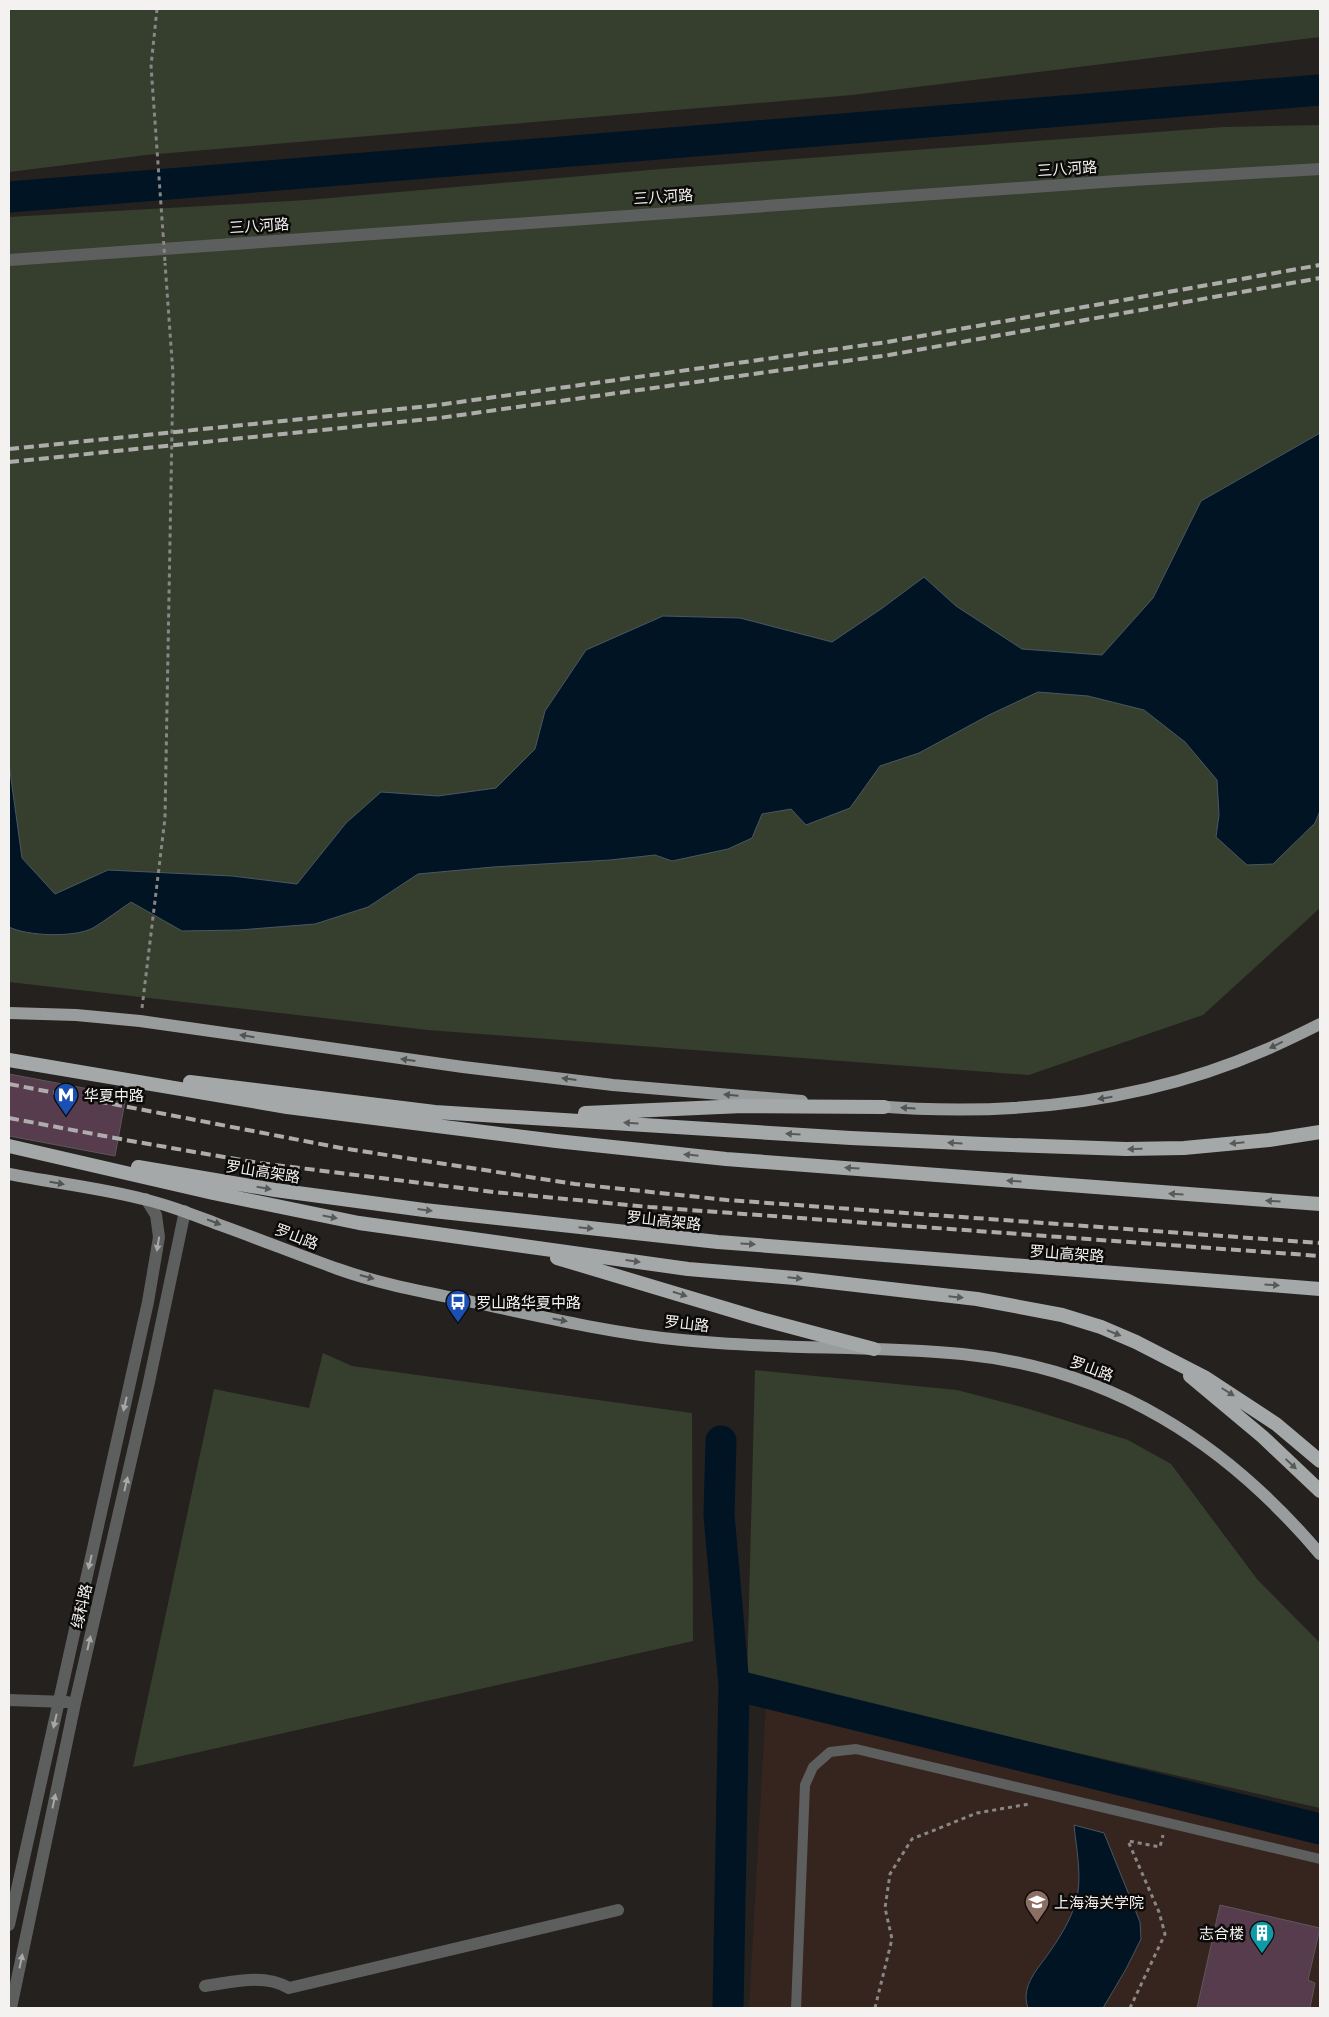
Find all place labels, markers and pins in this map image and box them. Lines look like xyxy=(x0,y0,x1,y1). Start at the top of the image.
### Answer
metro station icon: 华夏中路 xyxy=(53,1082,79,1116)
place label: 华夏中路 xyxy=(84,1085,144,1105)
bus stop icon: 罗山路华夏中路 xyxy=(445,1289,471,1323)
place label: 罗山路华夏中路 xyxy=(476,1292,581,1312)
school or university icon: 上海海关学院 xyxy=(1024,1889,1050,1923)
place label: 上海海关学院 xyxy=(1054,1892,1144,1912)
building icon: 志合楼 xyxy=(1249,1920,1275,1954)
place label: 志合楼 xyxy=(1199,1923,1244,1943)

